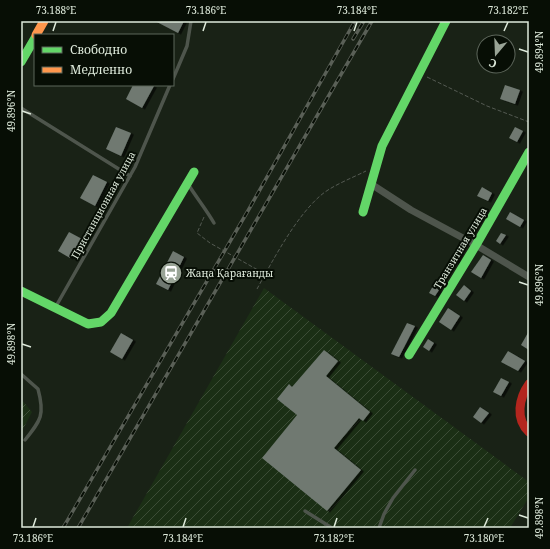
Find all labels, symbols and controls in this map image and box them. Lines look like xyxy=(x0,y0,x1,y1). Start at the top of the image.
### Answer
text: 73.188°E xyxy=(36,3,76,17)
text: 73.186°E xyxy=(186,3,226,17)
text: 73.184°E xyxy=(337,3,377,17)
text: 73.182°E xyxy=(488,3,528,17)
text: 49.894°N xyxy=(532,31,546,73)
legend xyxy=(34,34,174,86)
north arrow xyxy=(476,34,516,74)
text: Свободно xyxy=(70,41,127,58)
text: С xyxy=(487,56,498,72)
text: Медленно xyxy=(70,61,132,78)
text: 49.896°N xyxy=(4,90,18,132)
street label: Пристанционная улица xyxy=(68,148,139,261)
street label: Транзитная улица xyxy=(430,204,490,292)
station icon: Жаңа Қарағанды xyxy=(158,260,184,286)
text: 49.896°N xyxy=(532,264,546,306)
place label: Жаңа Қарағанды xyxy=(185,266,273,280)
text: 49.898°N xyxy=(4,323,18,365)
text: 49.898°N xyxy=(532,497,546,539)
text: 73.186°E xyxy=(13,531,53,545)
text: 73.184°E xyxy=(163,531,203,545)
text: 73.182°E xyxy=(314,531,354,545)
text: 73.180°E xyxy=(464,531,504,545)

